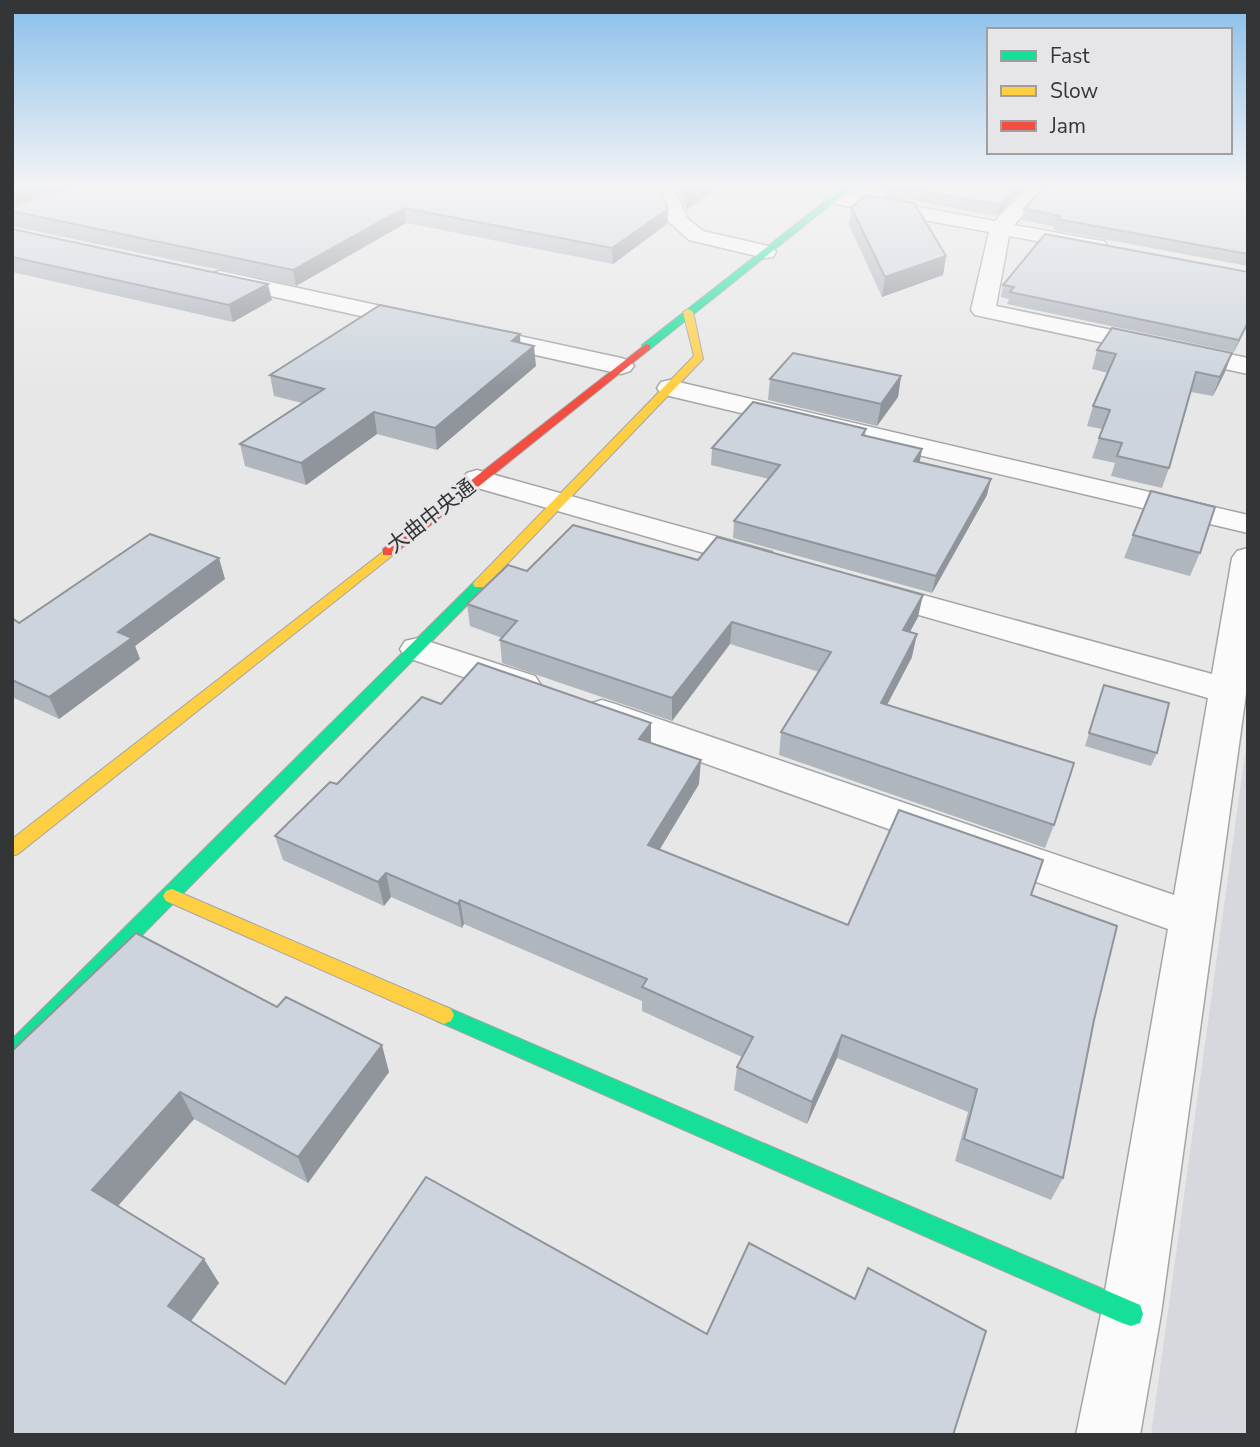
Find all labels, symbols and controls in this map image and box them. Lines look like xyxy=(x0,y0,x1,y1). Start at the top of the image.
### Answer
legend xyxy=(987,28,1232,154)
text: Fast xyxy=(1050,42,1090,70)
text: Slow xyxy=(1050,77,1099,105)
text: Jam xyxy=(1049,112,1086,140)
street label: 大曲中央通 xyxy=(381,473,481,559)

